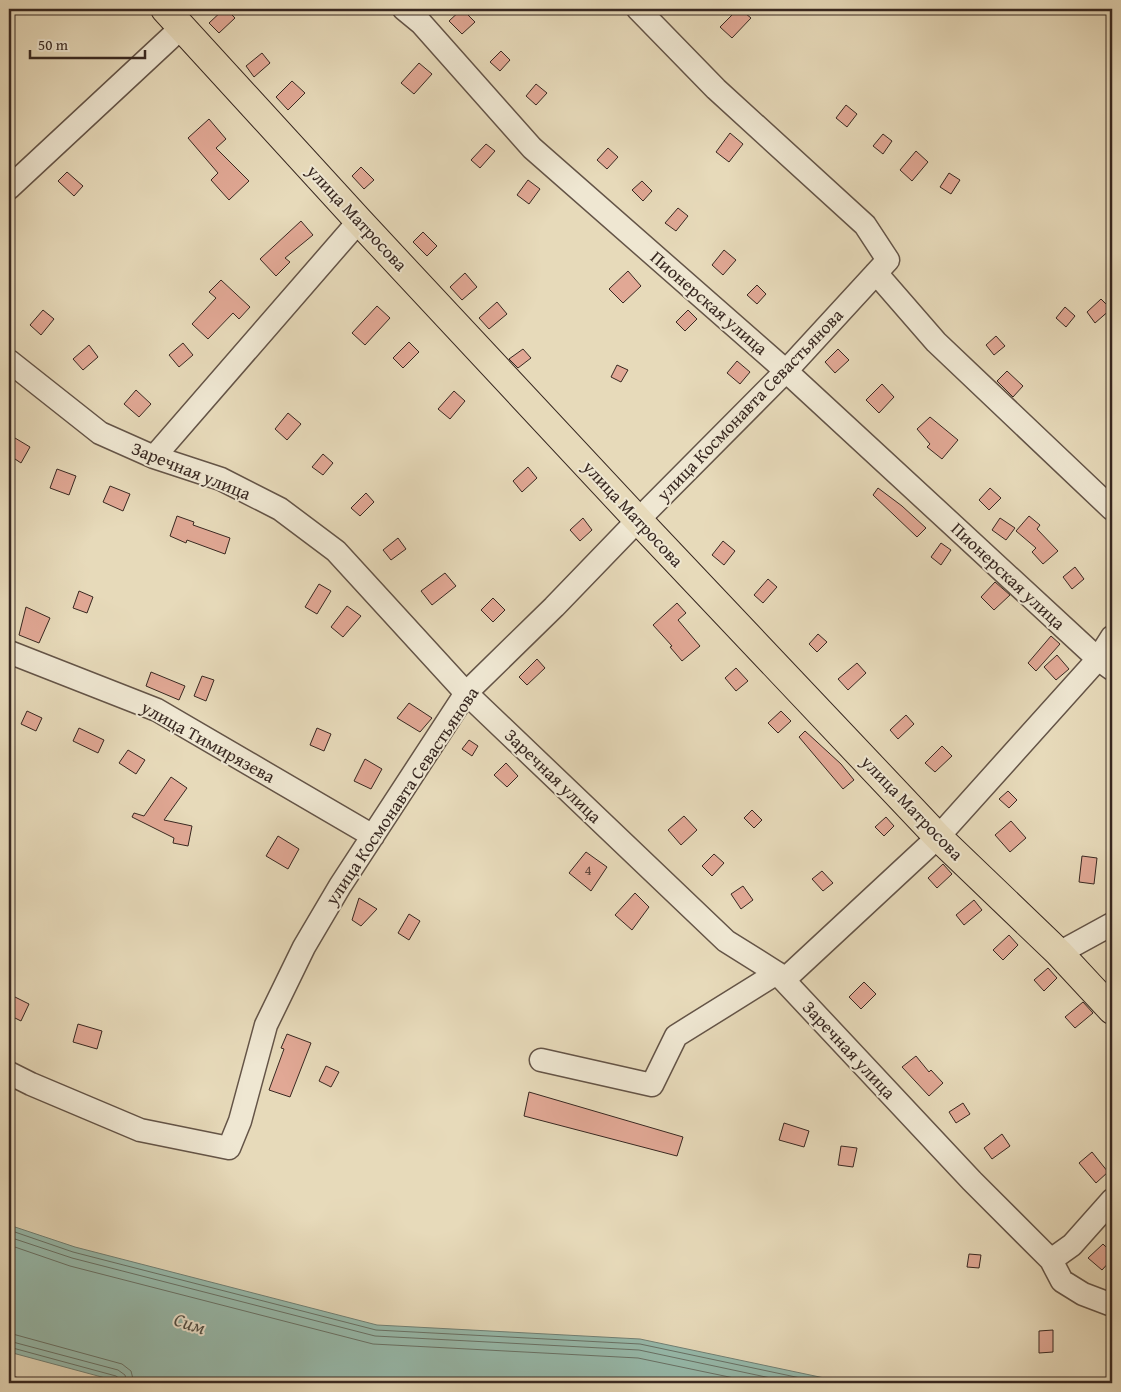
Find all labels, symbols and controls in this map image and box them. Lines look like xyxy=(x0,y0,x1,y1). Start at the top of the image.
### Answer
scale bar xyxy=(30,28,145,60)
text: 50 m xyxy=(38,34,69,55)
street label: улица Матросова xyxy=(300,157,414,277)
street label: Пионерская улица xyxy=(645,244,774,362)
street label: улица Космонавта Севастьянова xyxy=(649,302,849,508)
street label: Заречная улица xyxy=(128,434,255,507)
street label: улица Матросова xyxy=(576,453,690,573)
street label: Пионерская улица xyxy=(945,515,1072,636)
street label: улица Космонавта Севастьянова xyxy=(318,681,485,911)
street label: улица Тимирязева xyxy=(136,693,280,790)
street label: Заречная улица xyxy=(499,722,608,830)
street label: улица Матросова xyxy=(854,748,970,867)
house number: 4 xyxy=(584,859,592,880)
street label: Заречная улица xyxy=(796,994,903,1105)
water label: Сим xyxy=(171,1305,210,1341)

